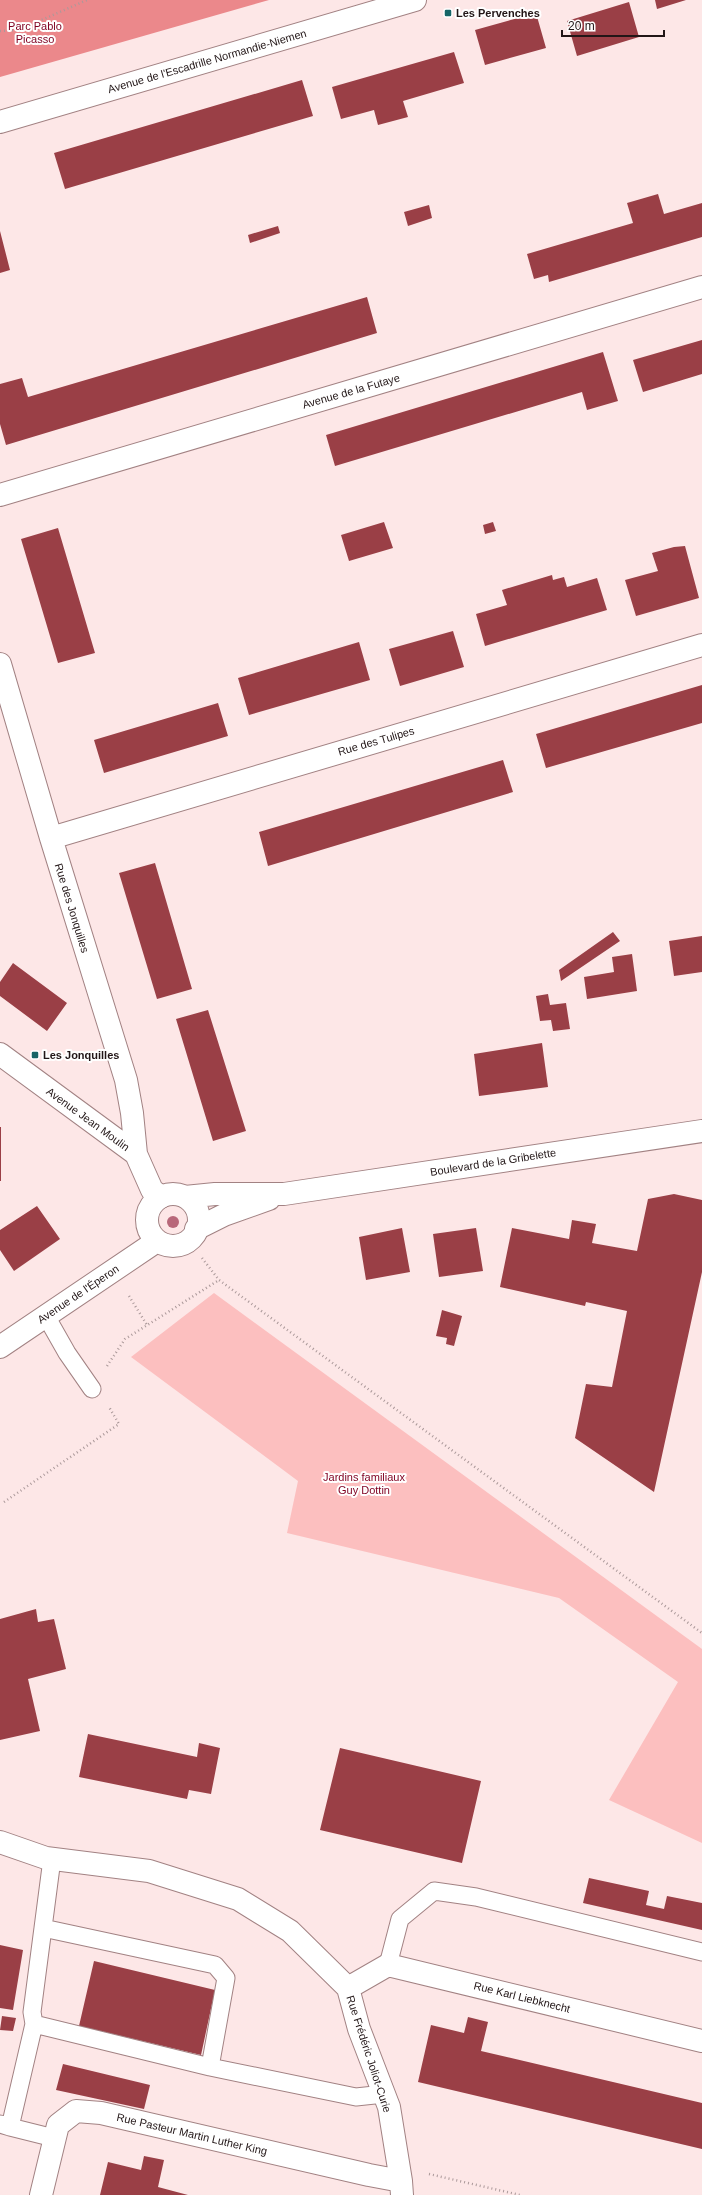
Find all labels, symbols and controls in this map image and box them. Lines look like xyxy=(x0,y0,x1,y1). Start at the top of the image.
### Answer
place label: Les Pervenches xyxy=(456,7,540,19)
marker: Les Pervenches xyxy=(443,8,453,18)
scale bar xyxy=(562,12,664,38)
text: 20 m xyxy=(568,19,595,33)
park label: Parc Pablo Picasso xyxy=(8,20,62,45)
street label: Avenue de l'Escadrille Normandie-Niemen xyxy=(106,27,308,95)
street label: Avenue de la Futaye xyxy=(301,371,401,411)
street label: Rue des Tulipes xyxy=(336,724,416,758)
street label: Rue des Jonquilles xyxy=(53,862,91,955)
place label: Les Jonquilles xyxy=(43,1049,119,1061)
marker: Les Jonquilles xyxy=(30,1050,40,1060)
street label: Avenue Jean Moulin xyxy=(44,1085,132,1153)
street label: Boulevard de la Gribelette xyxy=(429,1146,557,1178)
street label: Avenue de l'Éperon xyxy=(35,1262,121,1326)
park label: Jardins familiaux Guy Dottin xyxy=(323,1471,405,1496)
street label: Rue Karl Liebknecht xyxy=(472,1979,572,2015)
street label: Rue Frédéric Joliot-Curie xyxy=(344,1994,394,2114)
street label: Rue Pasteur Martin Luther King xyxy=(116,2111,268,2157)

